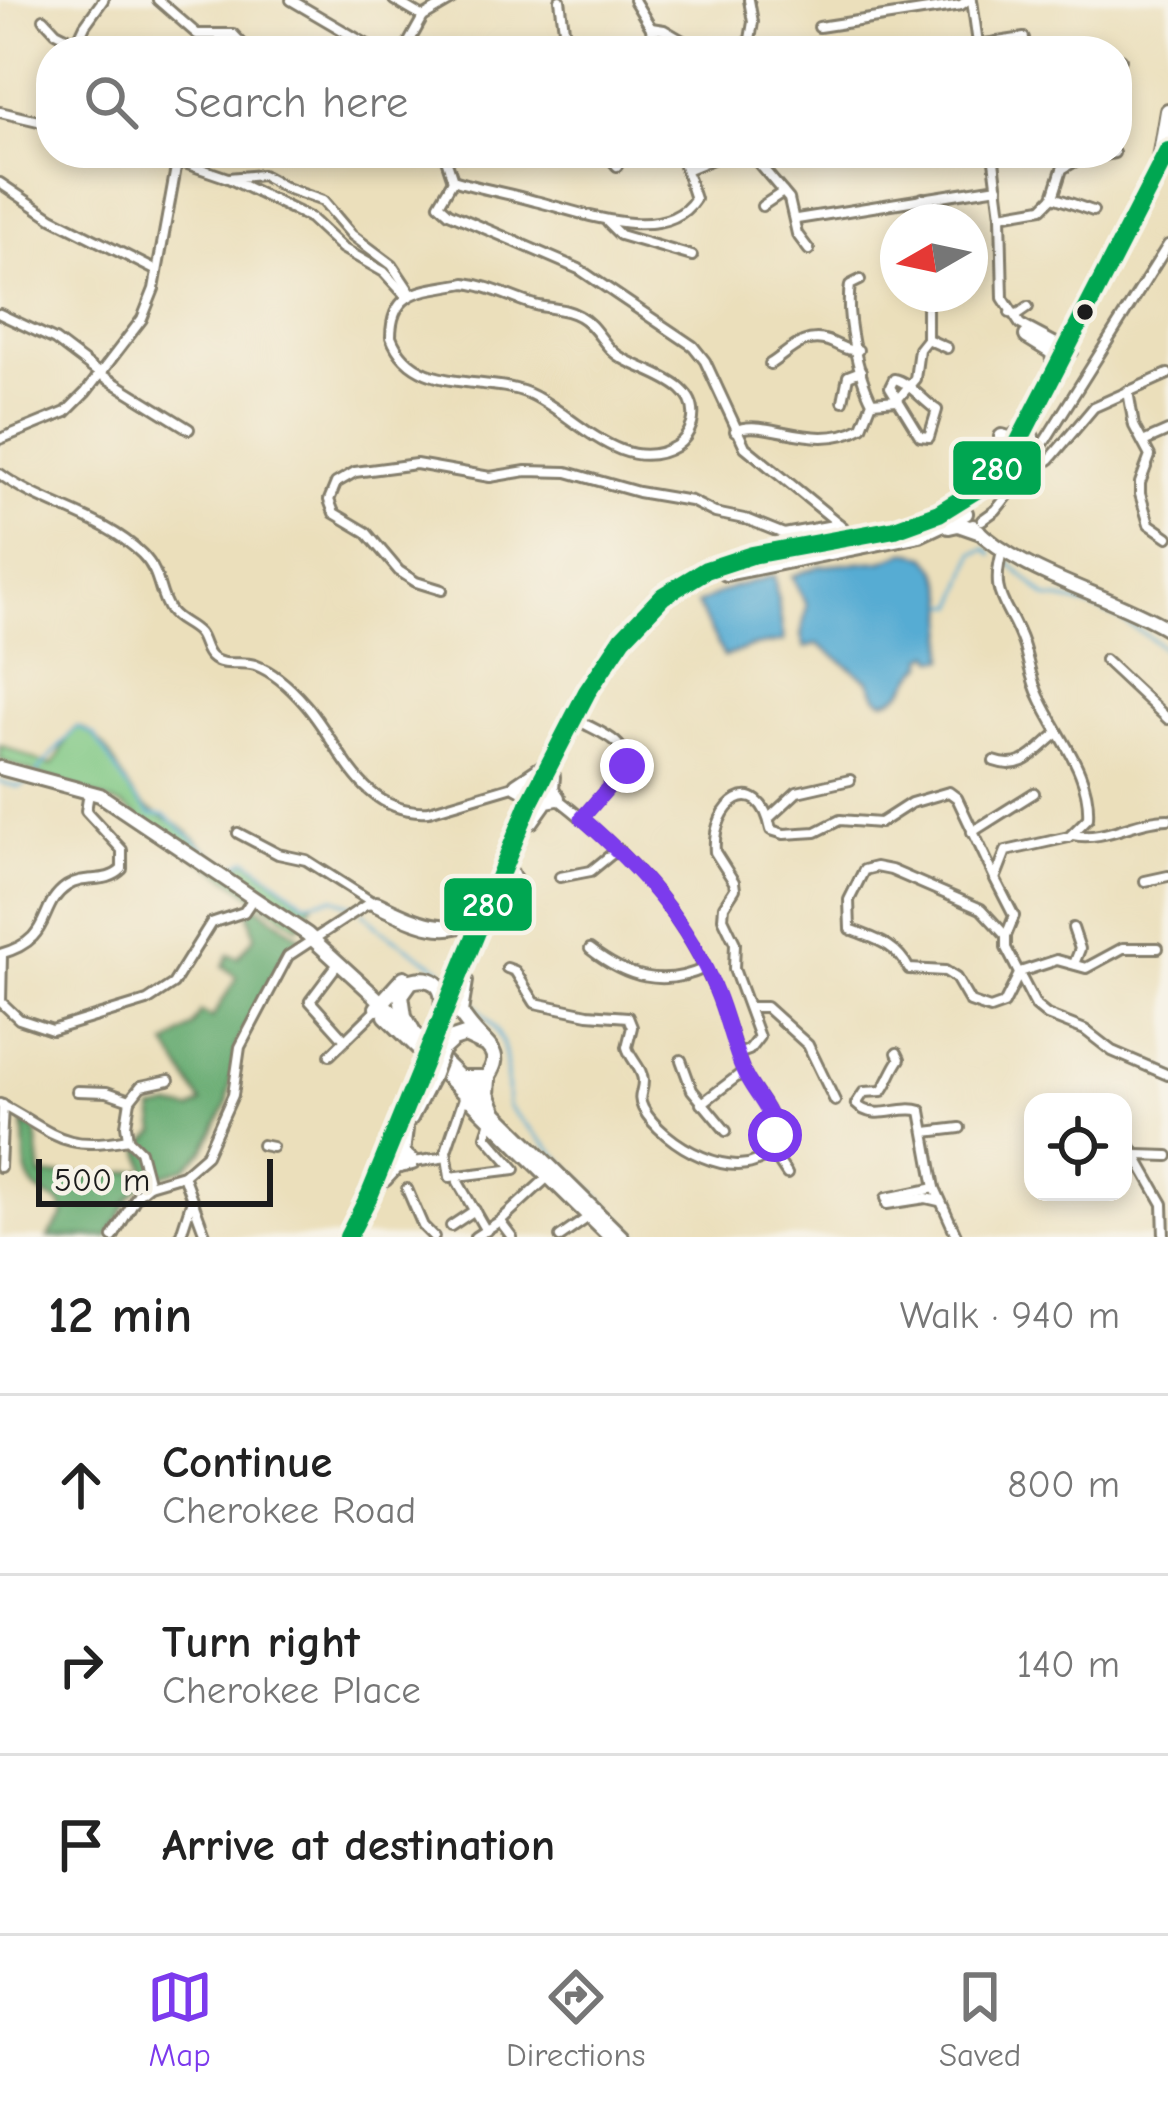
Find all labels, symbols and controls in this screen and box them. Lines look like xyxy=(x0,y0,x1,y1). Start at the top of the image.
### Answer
search box xyxy=(36,36,1132,168)
icon: search xyxy=(78,69,144,135)
text: Search here xyxy=(174,76,408,128)
north arrow xyxy=(880,204,988,312)
unlabelled marker xyxy=(1074,301,1096,323)
line badge: 280 xyxy=(951,439,1043,497)
text: 280 xyxy=(971,450,1023,488)
route end xyxy=(600,739,654,793)
line badge: 280 xyxy=(442,876,534,933)
text: 280 xyxy=(462,886,514,924)
map controls xyxy=(1024,1093,1132,1201)
button: locate xyxy=(1024,1093,1132,1201)
route start xyxy=(748,1108,802,1162)
scale bar xyxy=(36,1153,273,1206)
text: 500 m xyxy=(54,1161,150,1199)
text: 12 min xyxy=(48,1286,192,1345)
text: Walk · 940 m xyxy=(900,1293,1120,1338)
text: Continue xyxy=(162,1436,332,1488)
icon: ahead xyxy=(48,1452,114,1518)
text: 800 m xyxy=(1007,1462,1120,1507)
text: Cherokee Road xyxy=(162,1488,416,1533)
text: Turn right xyxy=(162,1616,360,1668)
icon: right xyxy=(48,1632,114,1698)
text: 140 m xyxy=(1017,1642,1120,1687)
text: Cherokee Place xyxy=(162,1668,421,1713)
icon: arrive xyxy=(48,1812,114,1878)
text: Arrive at destination xyxy=(162,1819,555,1871)
tab: Map xyxy=(147,1964,213,2074)
tab: Directions xyxy=(506,1964,646,2074)
tab: Saved xyxy=(939,1964,1021,2074)

